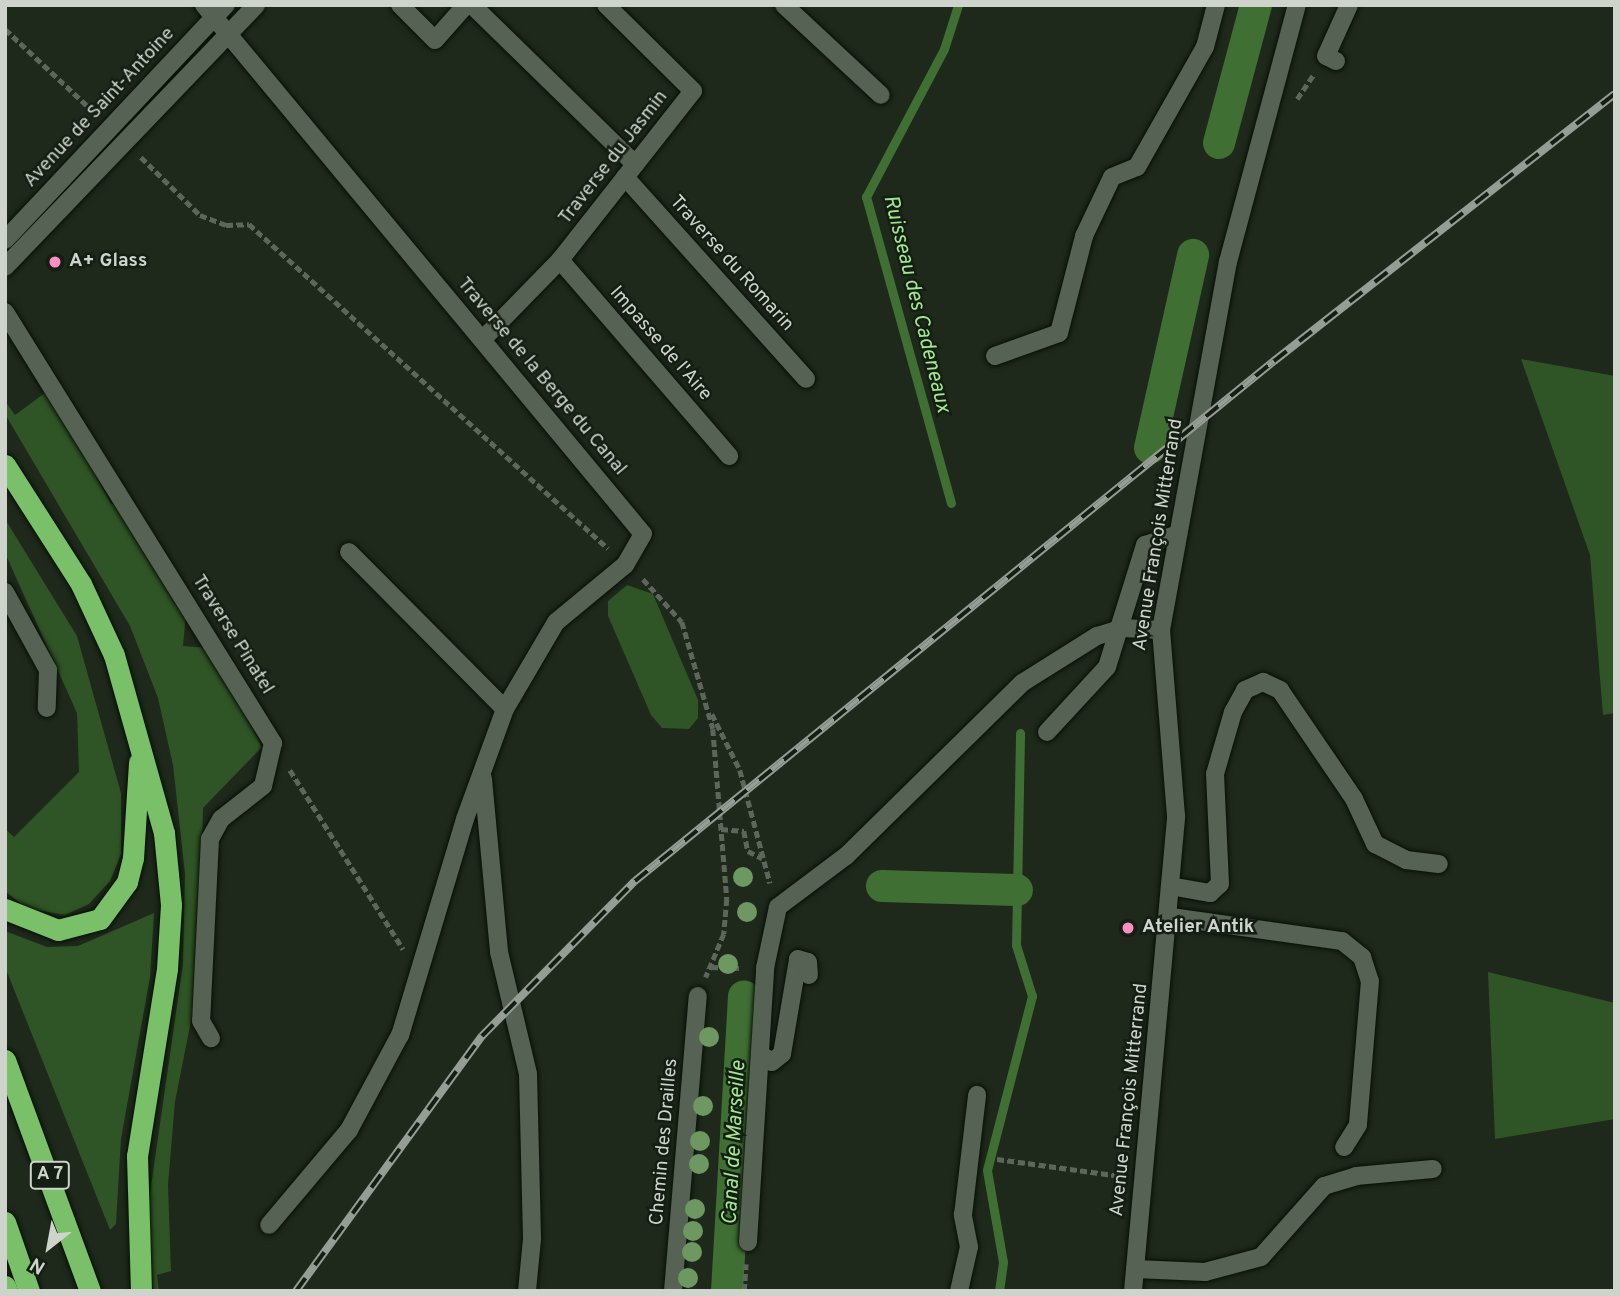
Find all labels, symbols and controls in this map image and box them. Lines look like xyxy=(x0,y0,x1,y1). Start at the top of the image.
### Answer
street label: Avenue de Saint-Antoine xyxy=(20,23,180,193)
street label: Traverse du Jasmin xyxy=(555,86,673,230)
street label: Traverse du Romarin xyxy=(664,191,798,337)
water label: Ruisseau des Cadeneaux xyxy=(877,192,955,416)
place label: A+ Glass xyxy=(69,251,147,273)
marker: A+ Glass xyxy=(47,254,63,270)
street label: Traverse de la Berge du Canal xyxy=(452,273,630,481)
street label: Impasse de l'Aire xyxy=(604,282,716,406)
street label: Avenue François Mitterrand xyxy=(1129,417,1189,653)
street label: Traverse Pinatel xyxy=(186,571,278,699)
place label: Atelier Antik xyxy=(1142,917,1255,939)
marker: Atelier Antik xyxy=(1120,920,1136,936)
street label: Avenue François Mitterrand xyxy=(1106,982,1154,1218)
street label: Chemin des Drailles xyxy=(646,1058,684,1226)
water label: Canal de Marseille xyxy=(718,1060,752,1226)
road number: A 7 xyxy=(29,1160,71,1190)
north arrow xyxy=(14,1212,84,1282)
text: N xyxy=(26,1251,50,1279)

